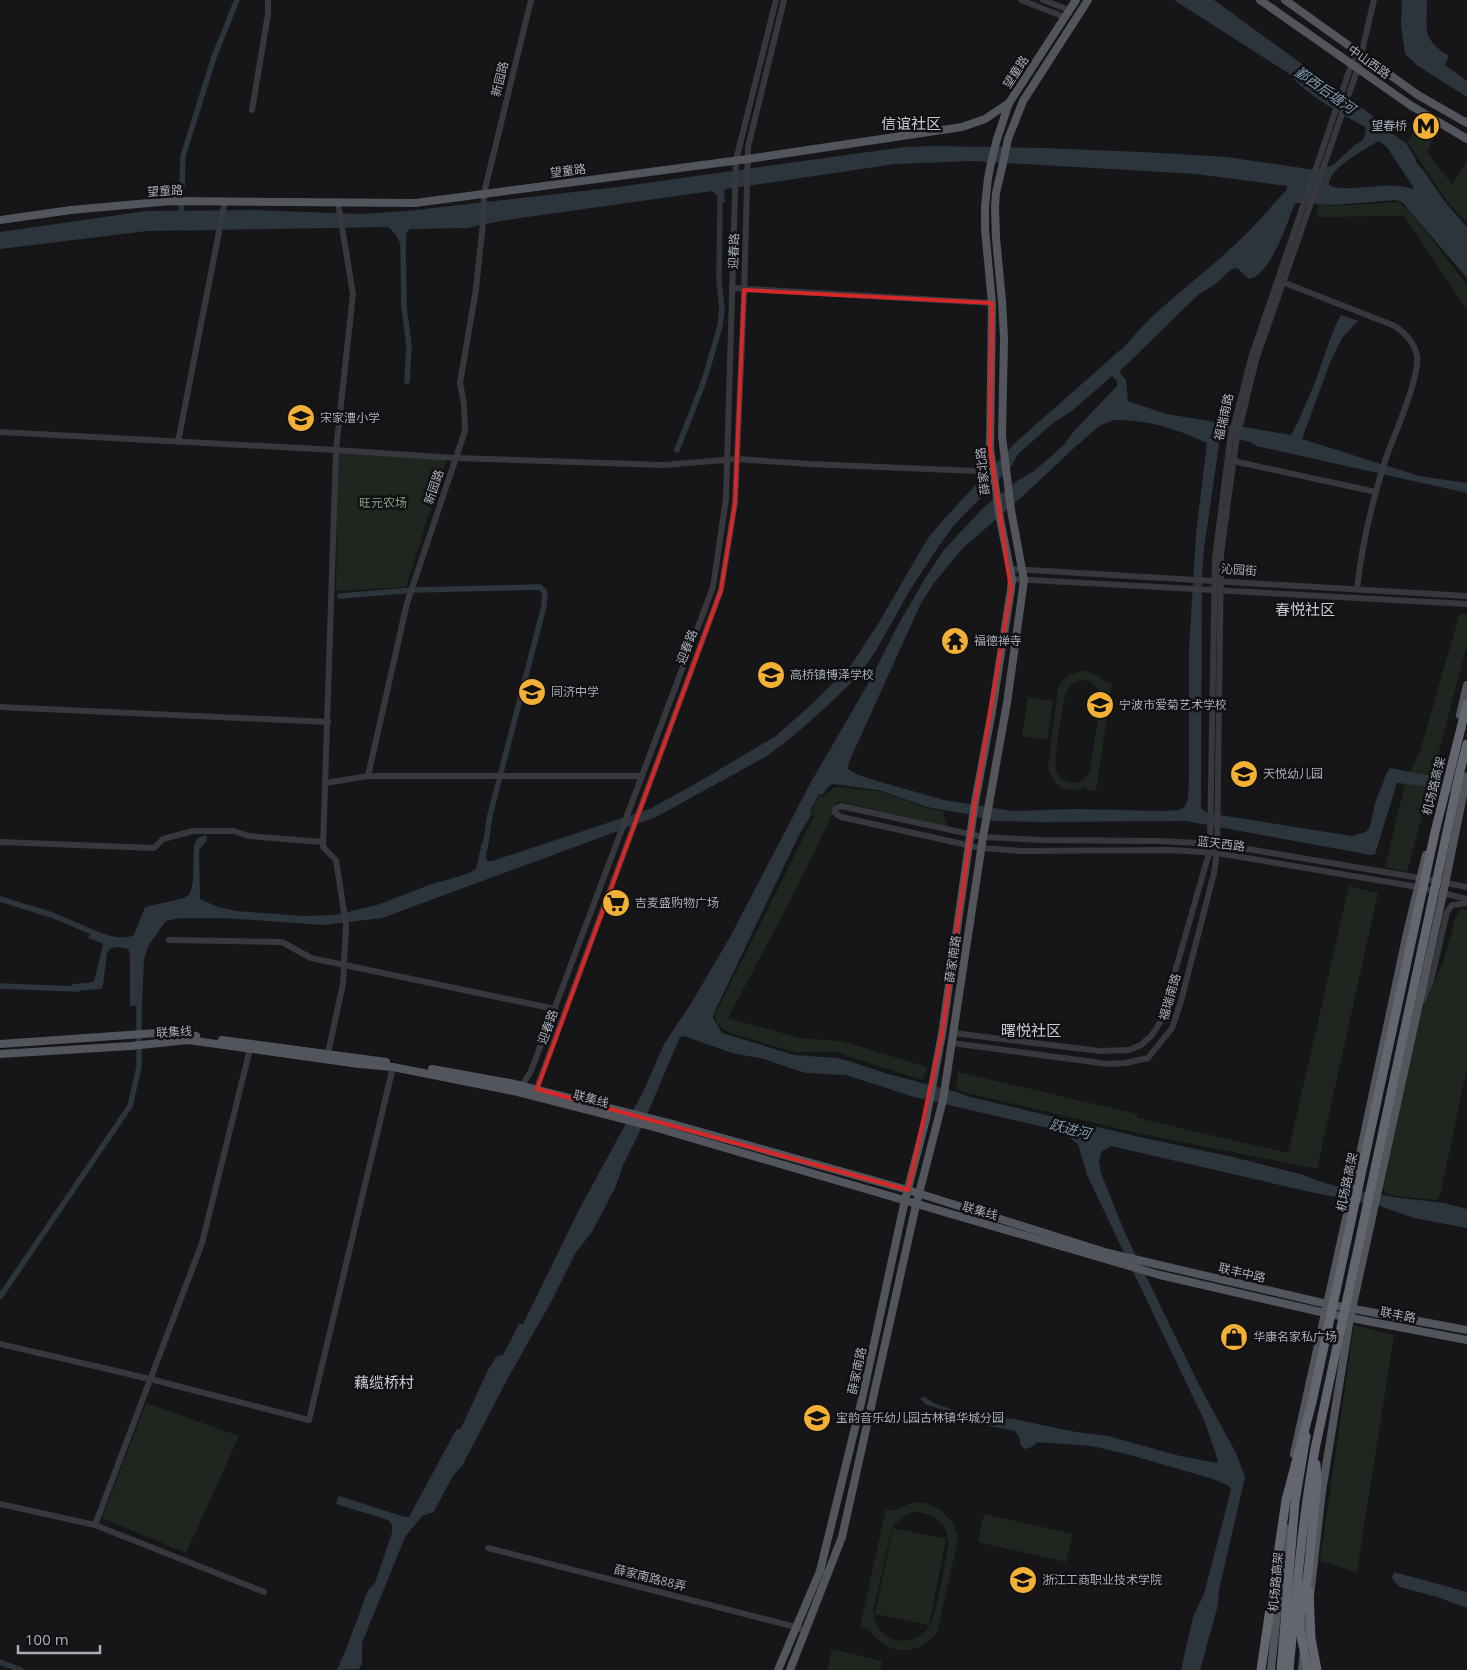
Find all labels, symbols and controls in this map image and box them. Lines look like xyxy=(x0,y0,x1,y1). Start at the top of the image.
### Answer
street label: 中山西路 xyxy=(1345,41,1394,82)
street label: 望童路 xyxy=(999,52,1033,91)
street label: 新园路 xyxy=(487,59,512,98)
water label: 鄞西后塘河 xyxy=(1291,62,1362,119)
metro station icon: 望春桥 xyxy=(1411,111,1441,141)
district label: 信谊社区 xyxy=(881,113,941,133)
place label: 望春桥 xyxy=(1371,117,1407,134)
street label: 望童路 xyxy=(549,160,587,181)
street label: 望童路 xyxy=(147,181,183,200)
street label: 迎春路 xyxy=(724,233,743,269)
street label: 福瑞南路 xyxy=(1210,392,1237,442)
school or university icon: 宋家漕小学 xyxy=(286,403,316,433)
place label: 宋家漕小学 xyxy=(320,409,380,426)
street label: 薛家北路 xyxy=(972,446,993,496)
street label: 新园路 xyxy=(420,467,447,507)
park label: 旺元农场 xyxy=(359,494,407,511)
street label: 沁园街 xyxy=(1220,560,1258,579)
district label: 春悦社区 xyxy=(1275,599,1335,619)
temple icon: 福德禅寺 xyxy=(940,626,970,656)
street label: 迎春路 xyxy=(672,627,701,667)
place label: 福德禅寺 xyxy=(974,632,1022,649)
school or university icon: 高桥镇博泽学校 xyxy=(756,660,786,690)
place label: 高桥镇博泽学校 xyxy=(790,666,874,683)
school or university icon: 同济中学 xyxy=(517,677,547,707)
place label: 同济中学 xyxy=(551,683,599,700)
school or university icon: 宁波市爱菊艺术学校 xyxy=(1085,690,1115,720)
place label: 宁波市爱菊艺术学校 xyxy=(1119,696,1227,713)
street label: 机场路高架 xyxy=(1418,755,1449,817)
school or university icon: 天悦幼儿园 xyxy=(1229,759,1259,789)
place label: 天悦幼儿园 xyxy=(1263,765,1323,782)
street label: 蓝天西路 xyxy=(1196,832,1246,855)
supermarket icon: 吉麦盛购物广场 xyxy=(601,888,631,918)
place label: 吉麦盛购物广场 xyxy=(635,894,719,911)
street label: 薛家南路 xyxy=(941,934,964,984)
street label: 福瑞南路 xyxy=(1155,971,1184,1022)
street label: 迎春路 xyxy=(533,1007,562,1047)
district label: 曙悦社区 xyxy=(1001,1020,1061,1040)
street label: 联集线 xyxy=(156,1022,192,1041)
street label: 联集线 xyxy=(572,1086,611,1111)
water label: 跃进河 xyxy=(1047,1114,1096,1144)
street label: 机场路高架 xyxy=(1332,1151,1361,1213)
street label: 联集线 xyxy=(960,1197,1000,1224)
street label: 联丰中路 xyxy=(1217,1259,1267,1286)
street label: 联丰路 xyxy=(1379,1303,1417,1326)
shop icon: 华康名家私广场 xyxy=(1219,1322,1249,1352)
place label: 华康名家私广场 xyxy=(1253,1328,1337,1345)
street label: 薛家南路 xyxy=(843,1346,870,1396)
district label: 藕缆桥村 xyxy=(354,1372,414,1392)
school or university icon: 宝韵音乐幼儿园古林镇华城分园 xyxy=(802,1403,832,1433)
place label: 宝韵音乐幼儿园古林镇华城分园 xyxy=(836,1409,1004,1426)
street label: 机场路高架 xyxy=(1264,1551,1287,1613)
street label: 薛家南路88弄 xyxy=(612,1560,688,1595)
school or university icon: 浙江工商职业技术学院 xyxy=(1008,1565,1038,1595)
place label: 浙江工商职业技术学院 xyxy=(1042,1571,1162,1588)
scale bar xyxy=(18,1622,100,1654)
text: 100 m xyxy=(25,1629,69,1649)

